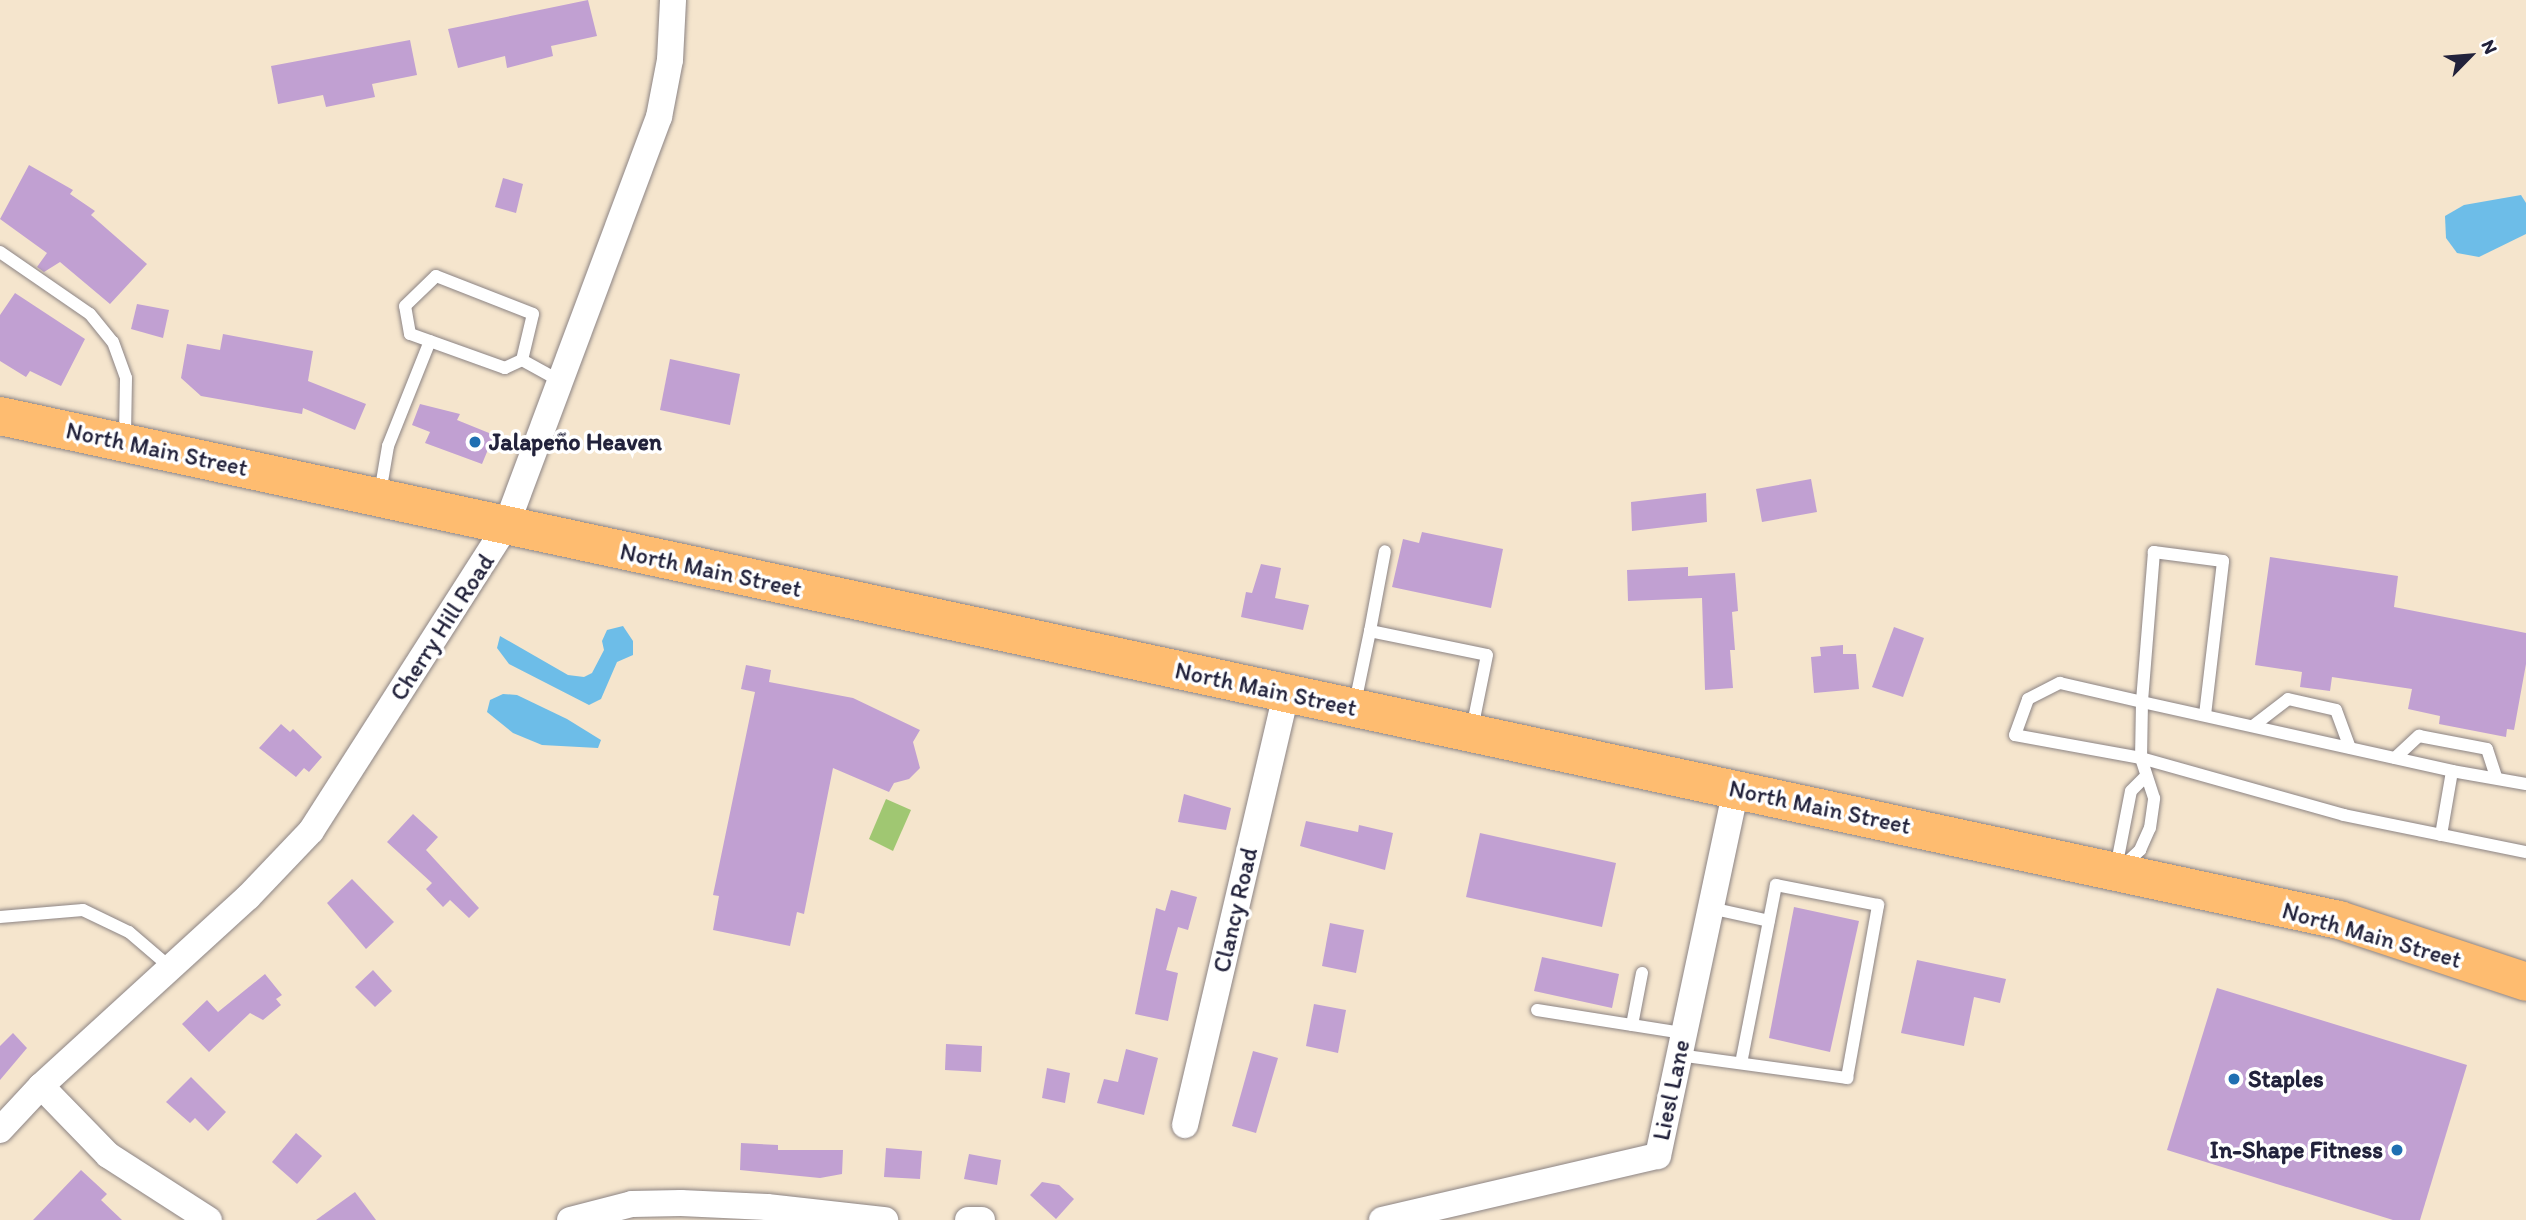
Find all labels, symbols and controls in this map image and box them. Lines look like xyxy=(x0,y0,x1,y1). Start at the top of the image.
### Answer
north arrow xyxy=(2435,21,2505,91)
text: N xyxy=(2476,36,2503,58)
street label: North Main Street xyxy=(63,416,251,482)
place label: Jalapeño Heaven xyxy=(489,428,661,456)
marker: Jalapeño Heaven xyxy=(467,434,483,450)
street label: North Main Street xyxy=(617,537,805,603)
street label: Cherry Hill Road xyxy=(384,549,500,705)
street label: North Main Street xyxy=(1172,656,1360,722)
street label: North Main Street xyxy=(1726,774,1914,840)
street label: Clancy Road xyxy=(1207,845,1263,975)
street label: North Main Street xyxy=(2279,896,2465,974)
street label: Liesl Lane xyxy=(1646,1037,1696,1143)
place label: Staples xyxy=(2248,1065,2324,1093)
marker: Staples xyxy=(2226,1071,2242,1087)
place label: In-Shape Fitness xyxy=(2210,1136,2383,1164)
marker: In-Shape Fitness xyxy=(2389,1142,2405,1158)

